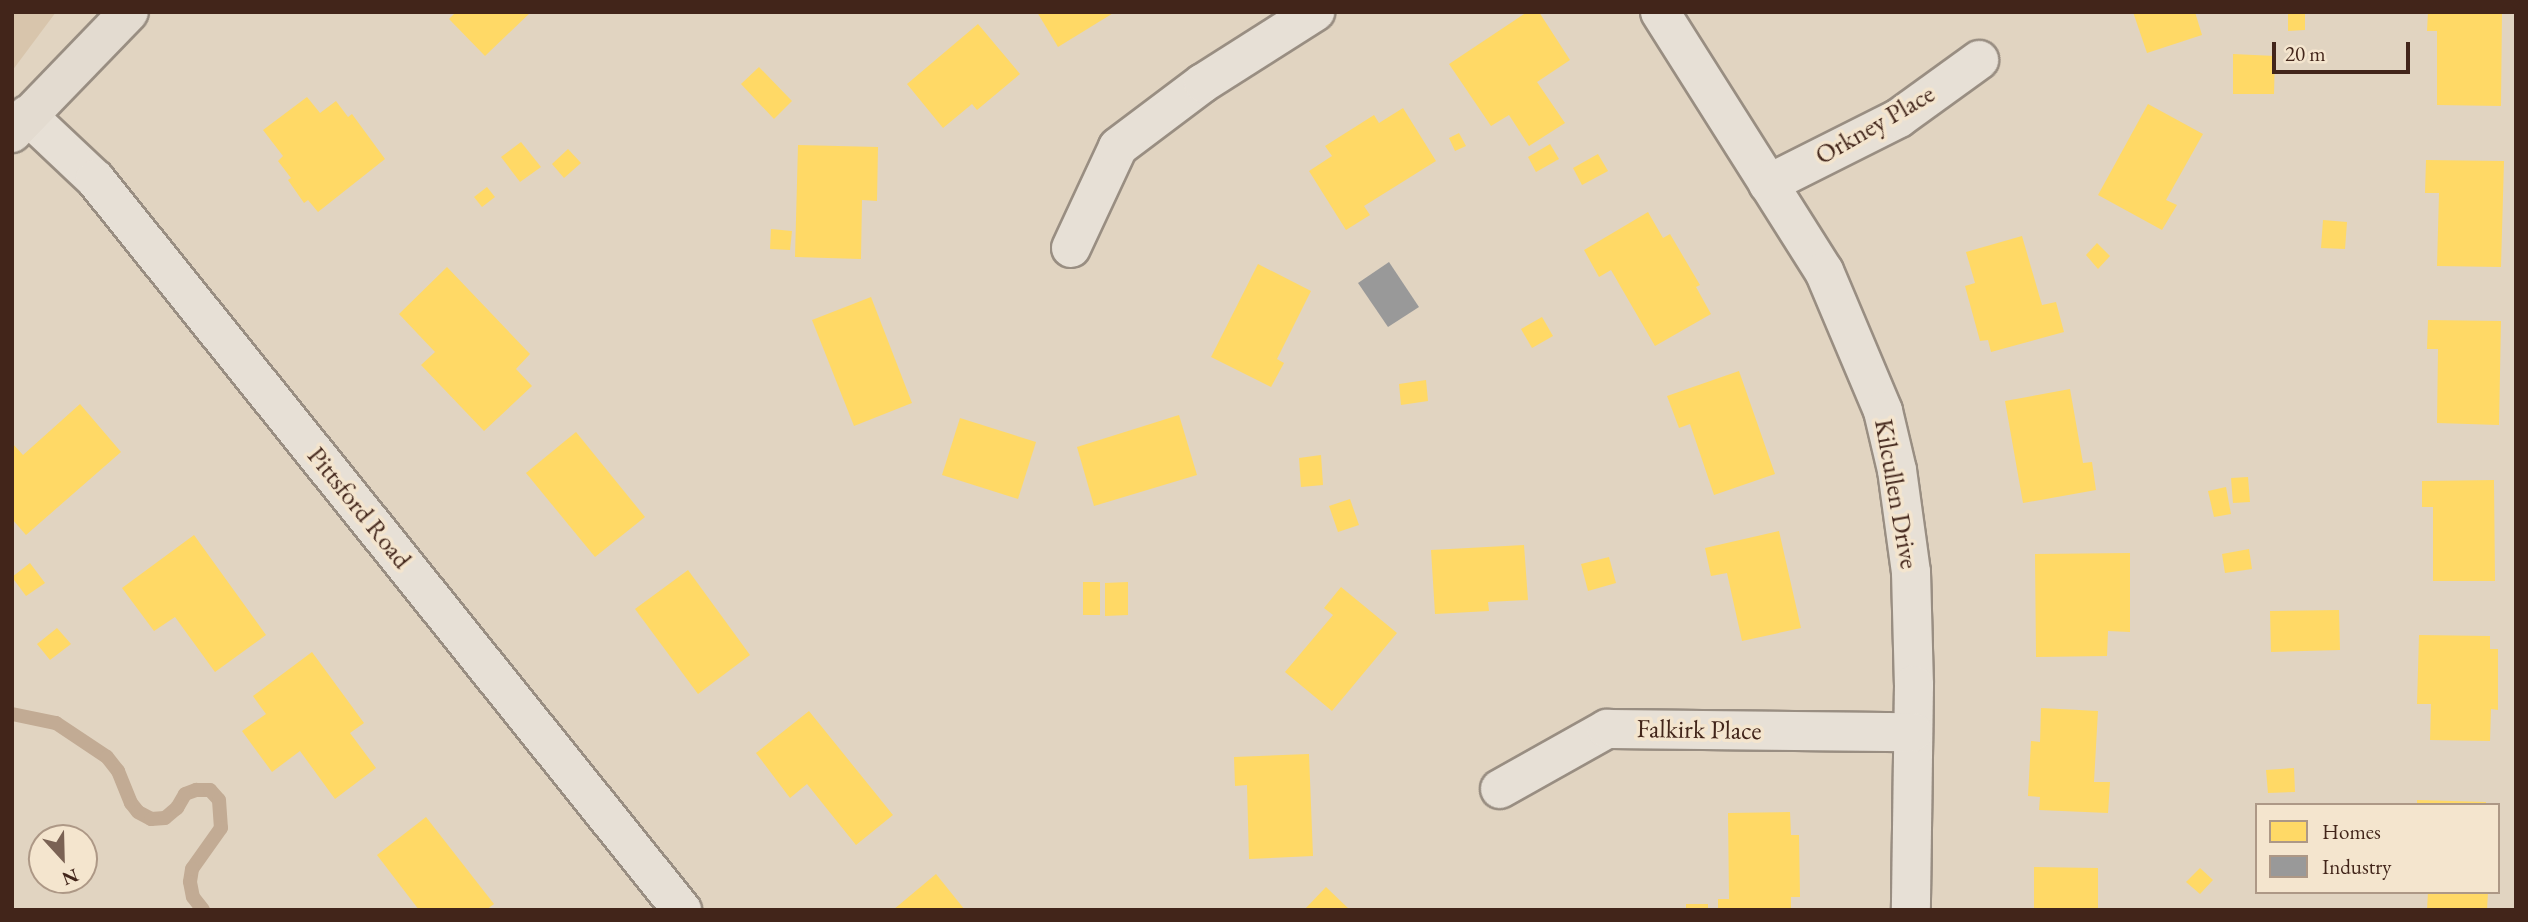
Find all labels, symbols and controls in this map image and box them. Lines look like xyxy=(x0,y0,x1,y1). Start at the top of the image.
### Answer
scale bar xyxy=(2276,28,2414,72)
text: 20 m xyxy=(2285,40,2326,67)
street label: Orkney Place xyxy=(1810,78,1940,172)
street label: Kilcullen Drive xyxy=(1867,417,1925,571)
street label: Pittsford Road xyxy=(300,441,418,575)
street label: Falkirk Place xyxy=(1636,713,1762,747)
legend xyxy=(2255,803,2500,894)
text: Homes xyxy=(2322,818,2381,845)
north arrow xyxy=(28,824,98,894)
text: Industry xyxy=(2322,853,2392,880)
text: N xyxy=(58,863,82,892)

